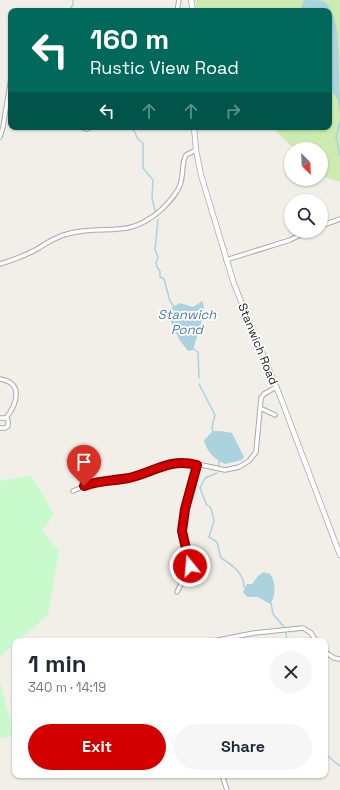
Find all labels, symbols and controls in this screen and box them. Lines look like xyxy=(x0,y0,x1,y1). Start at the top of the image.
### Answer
text: 160 m xyxy=(90,21,169,57)
icon: left xyxy=(24,24,76,76)
text: Rustic View Road xyxy=(90,56,239,79)
icon: left xyxy=(96,100,118,122)
icon: ahead xyxy=(138,100,160,122)
icon: ahead xyxy=(180,100,202,122)
icon: right xyxy=(222,100,244,122)
north arrow xyxy=(284,142,328,186)
map controls xyxy=(284,142,328,238)
button: search xyxy=(284,194,328,238)
street label: Stanwich Road xyxy=(234,301,282,387)
water label: Stanwich Pond xyxy=(158,306,217,338)
pin xyxy=(67,445,101,486)
icon: arrive xyxy=(73,451,95,473)
position arrow xyxy=(169,545,211,587)
text: 1 min xyxy=(28,648,87,679)
button: close xyxy=(270,651,312,693)
text: 340 m · 14:19 xyxy=(28,679,106,696)
button: Exit xyxy=(28,724,166,770)
button: Share xyxy=(174,724,312,770)

